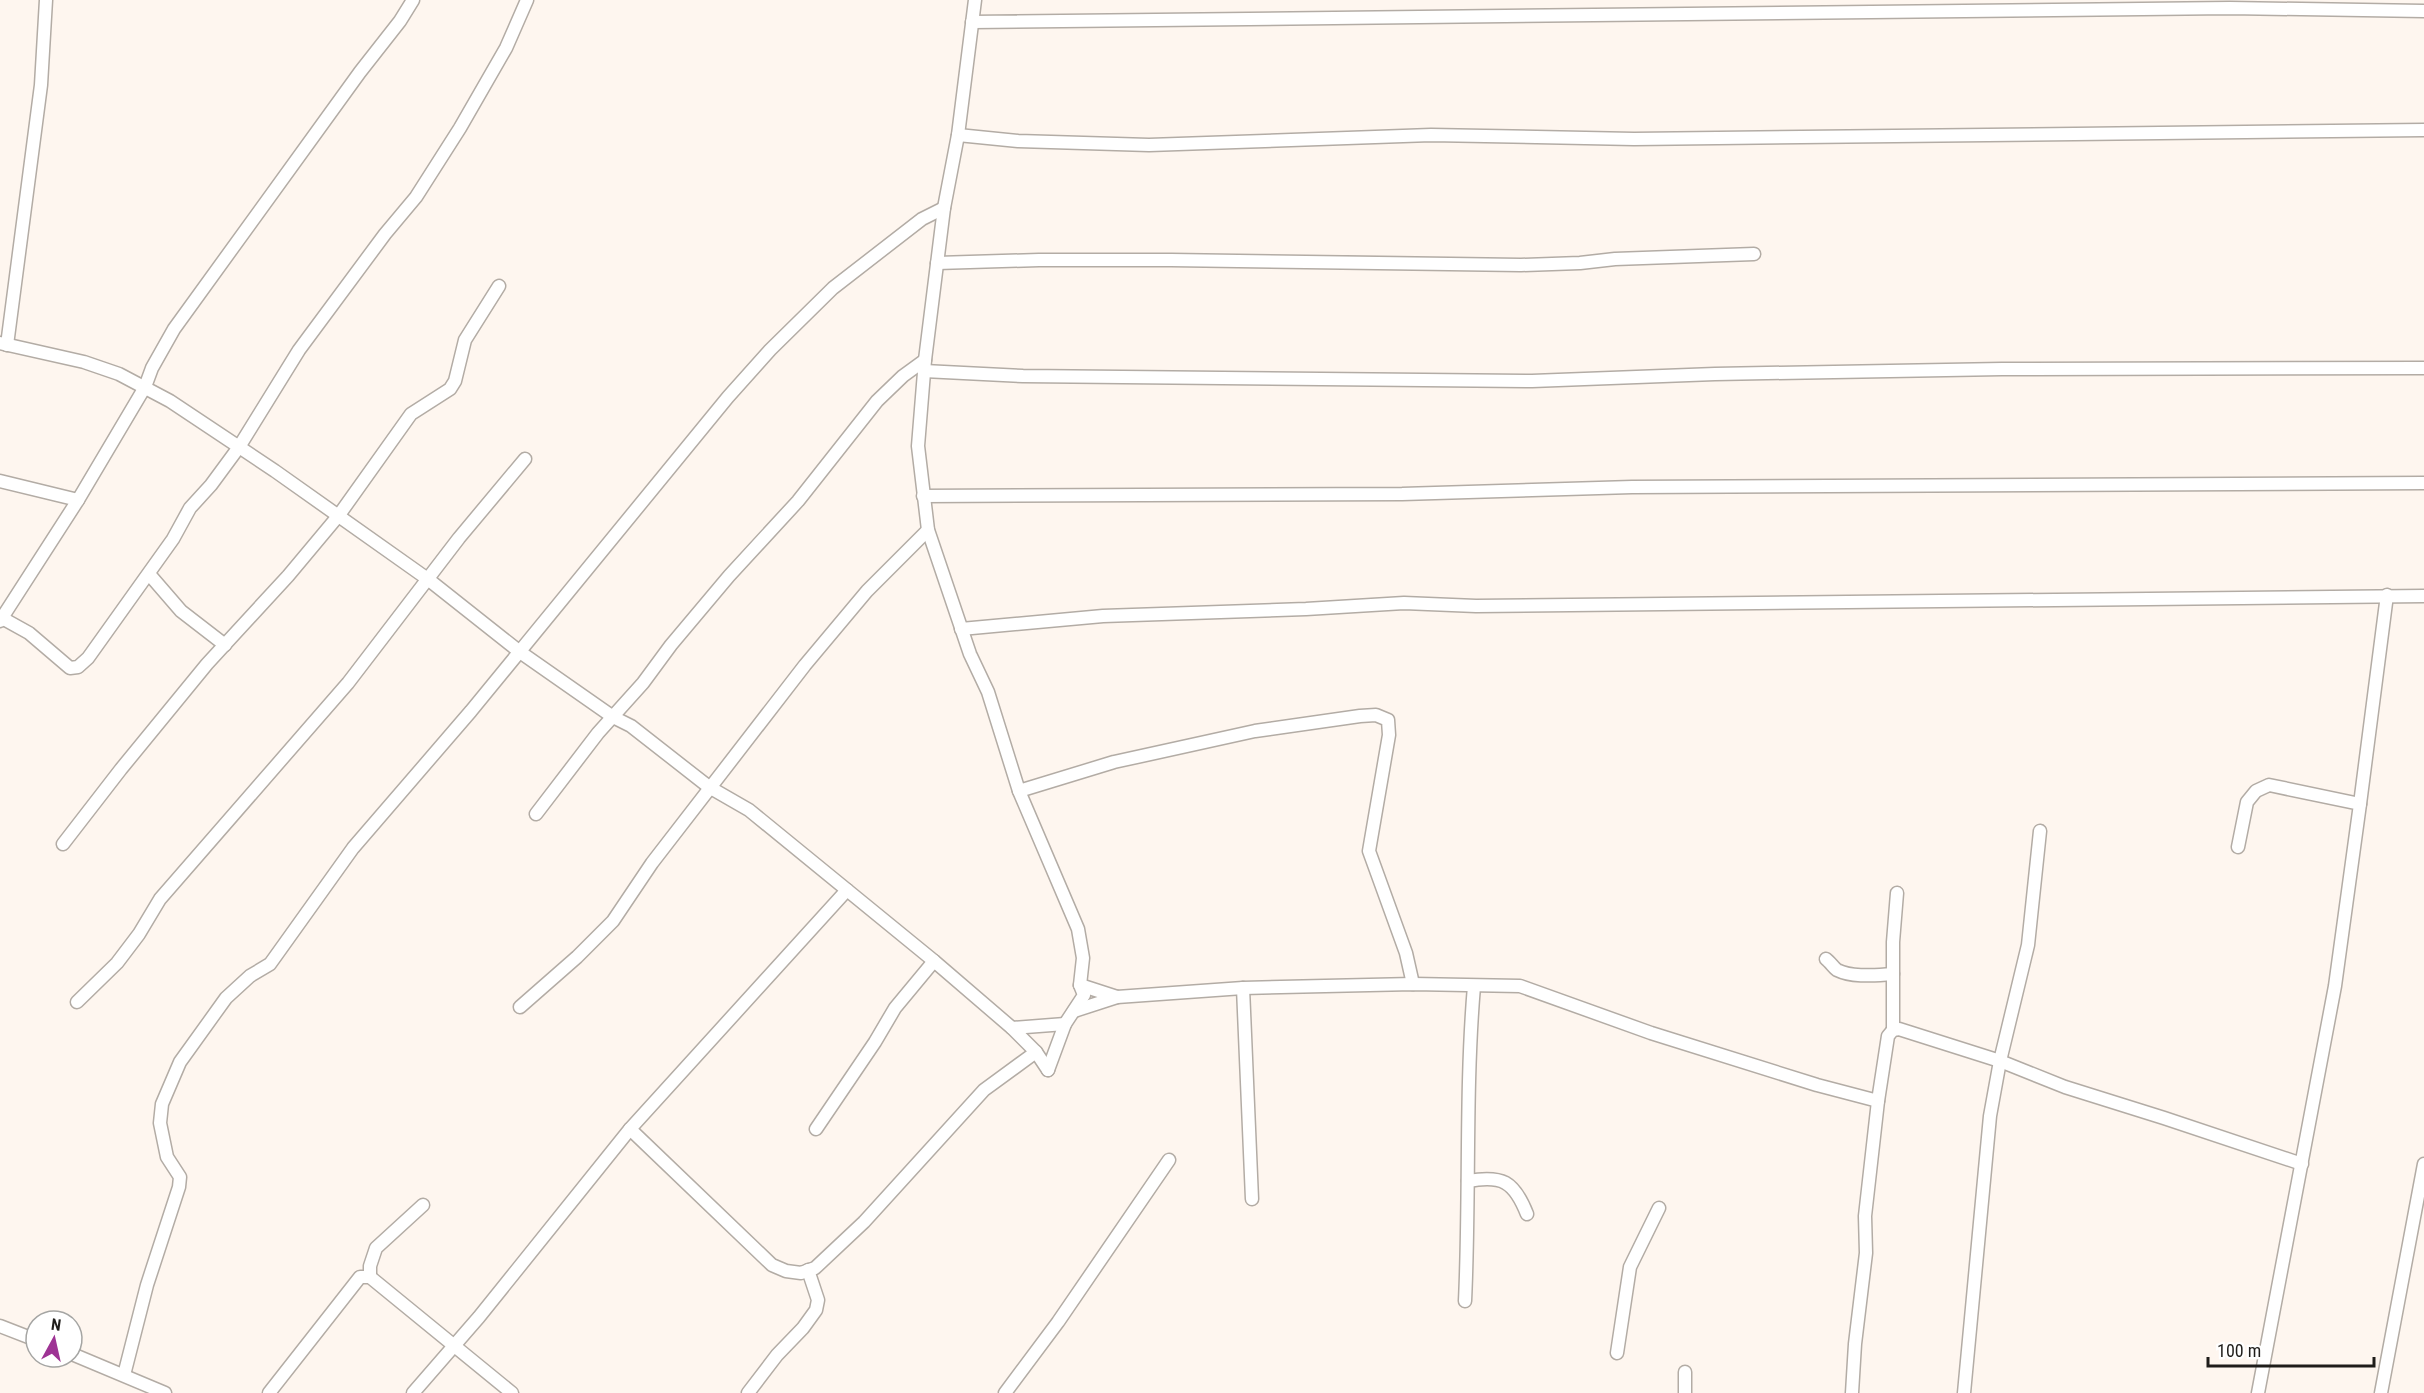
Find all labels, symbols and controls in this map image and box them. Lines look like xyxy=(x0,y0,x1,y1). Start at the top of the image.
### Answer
north arrow xyxy=(24,1309,84,1369)
text: N xyxy=(50,1315,62,1335)
scale bar xyxy=(2208,1330,2374,1368)
text: 100 m xyxy=(2217,1340,2261,1361)

